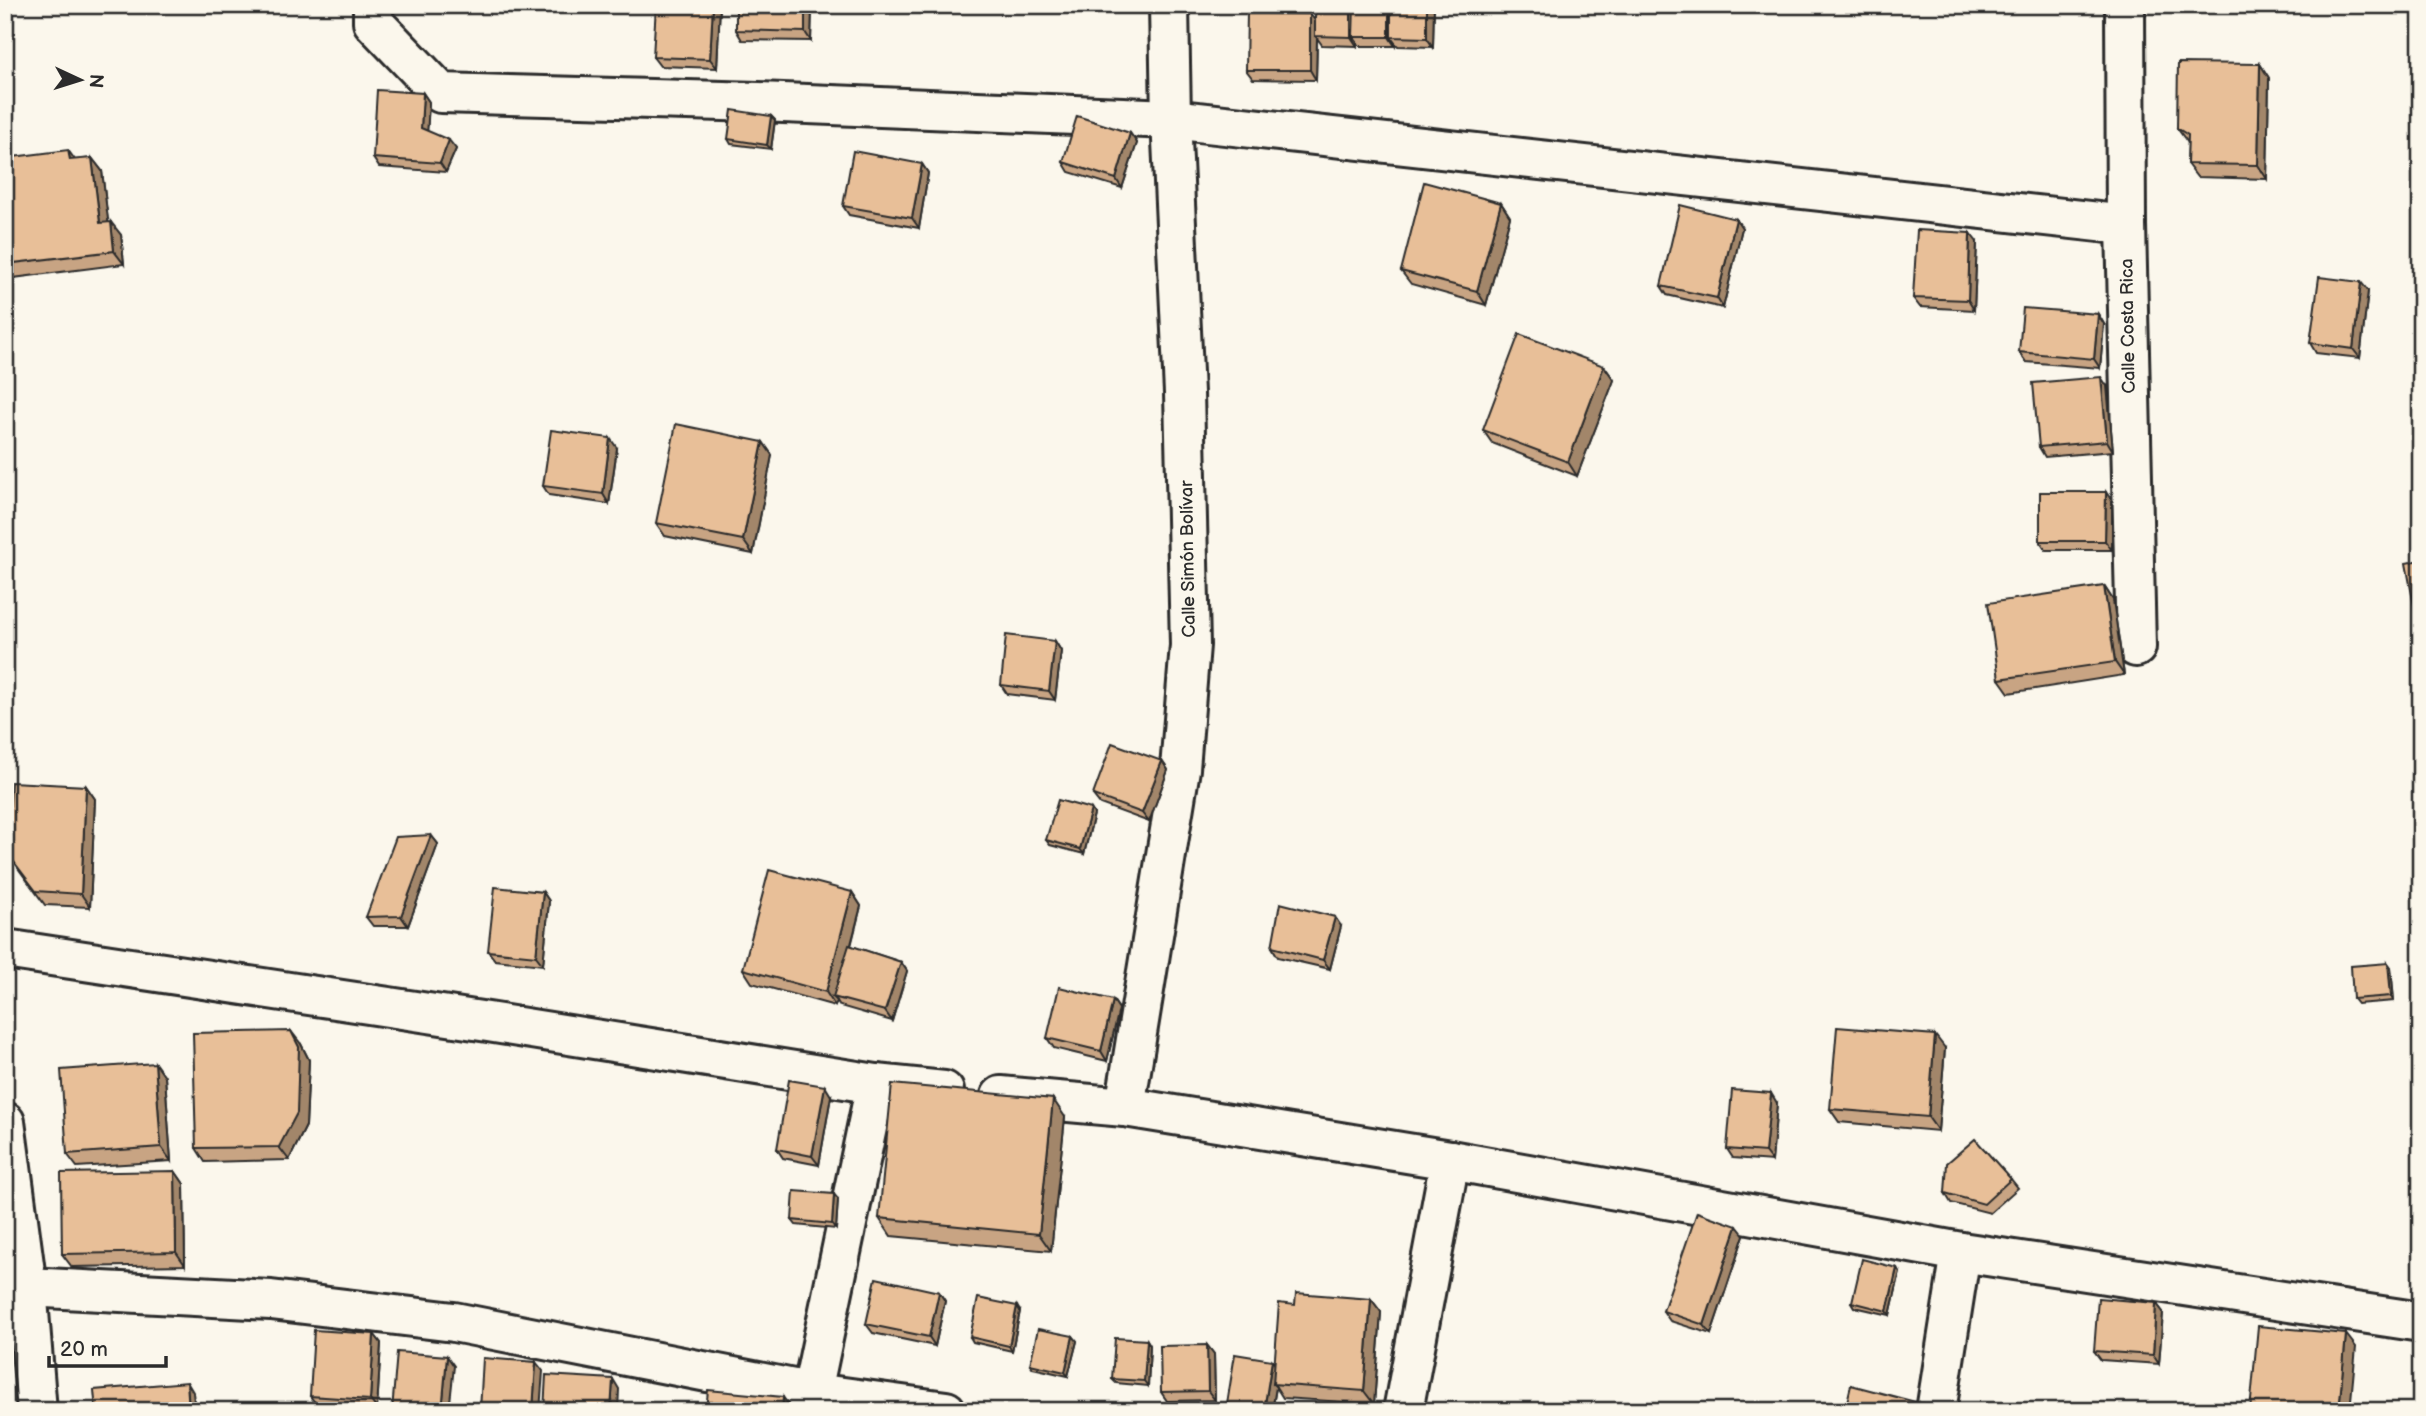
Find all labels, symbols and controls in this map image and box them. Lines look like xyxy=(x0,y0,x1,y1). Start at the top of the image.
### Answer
north arrow xyxy=(46,46,116,116)
text: N xyxy=(83,73,107,89)
street label: Calle Costa Rica xyxy=(2116,258,2140,394)
street label: Calle Simón Bolívar xyxy=(1176,480,1200,638)
scale bar xyxy=(49,1325,166,1369)
text: 20 m xyxy=(60,1337,108,1362)

